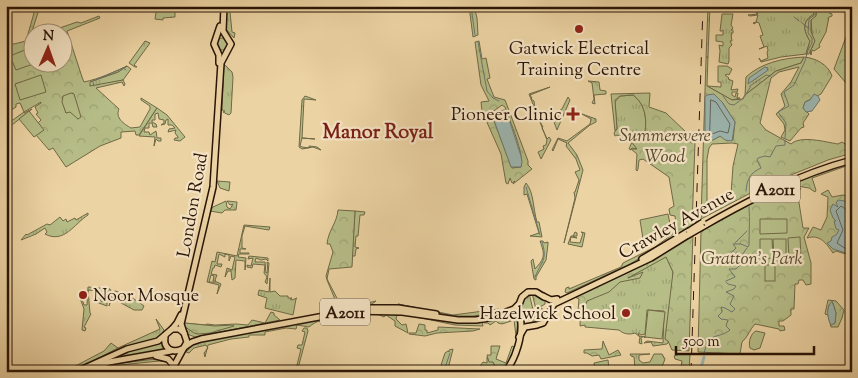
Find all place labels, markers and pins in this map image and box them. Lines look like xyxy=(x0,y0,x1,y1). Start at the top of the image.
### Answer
marker: Gatwick Electrical Training Centre xyxy=(573,23,585,35)
place label: Gatwick Electrical Training Centre xyxy=(509,37,649,84)
place label: Pioneer Clinic xyxy=(451,103,562,129)
marker: Pioneer Clinic xyxy=(566,107,580,121)
place label: Noor Mosque xyxy=(93,284,199,310)
marker: Noor Mosque xyxy=(77,289,89,301)
place label: Hazelwick School xyxy=(480,302,616,328)
marker: Hazelwick School xyxy=(620,307,632,319)

